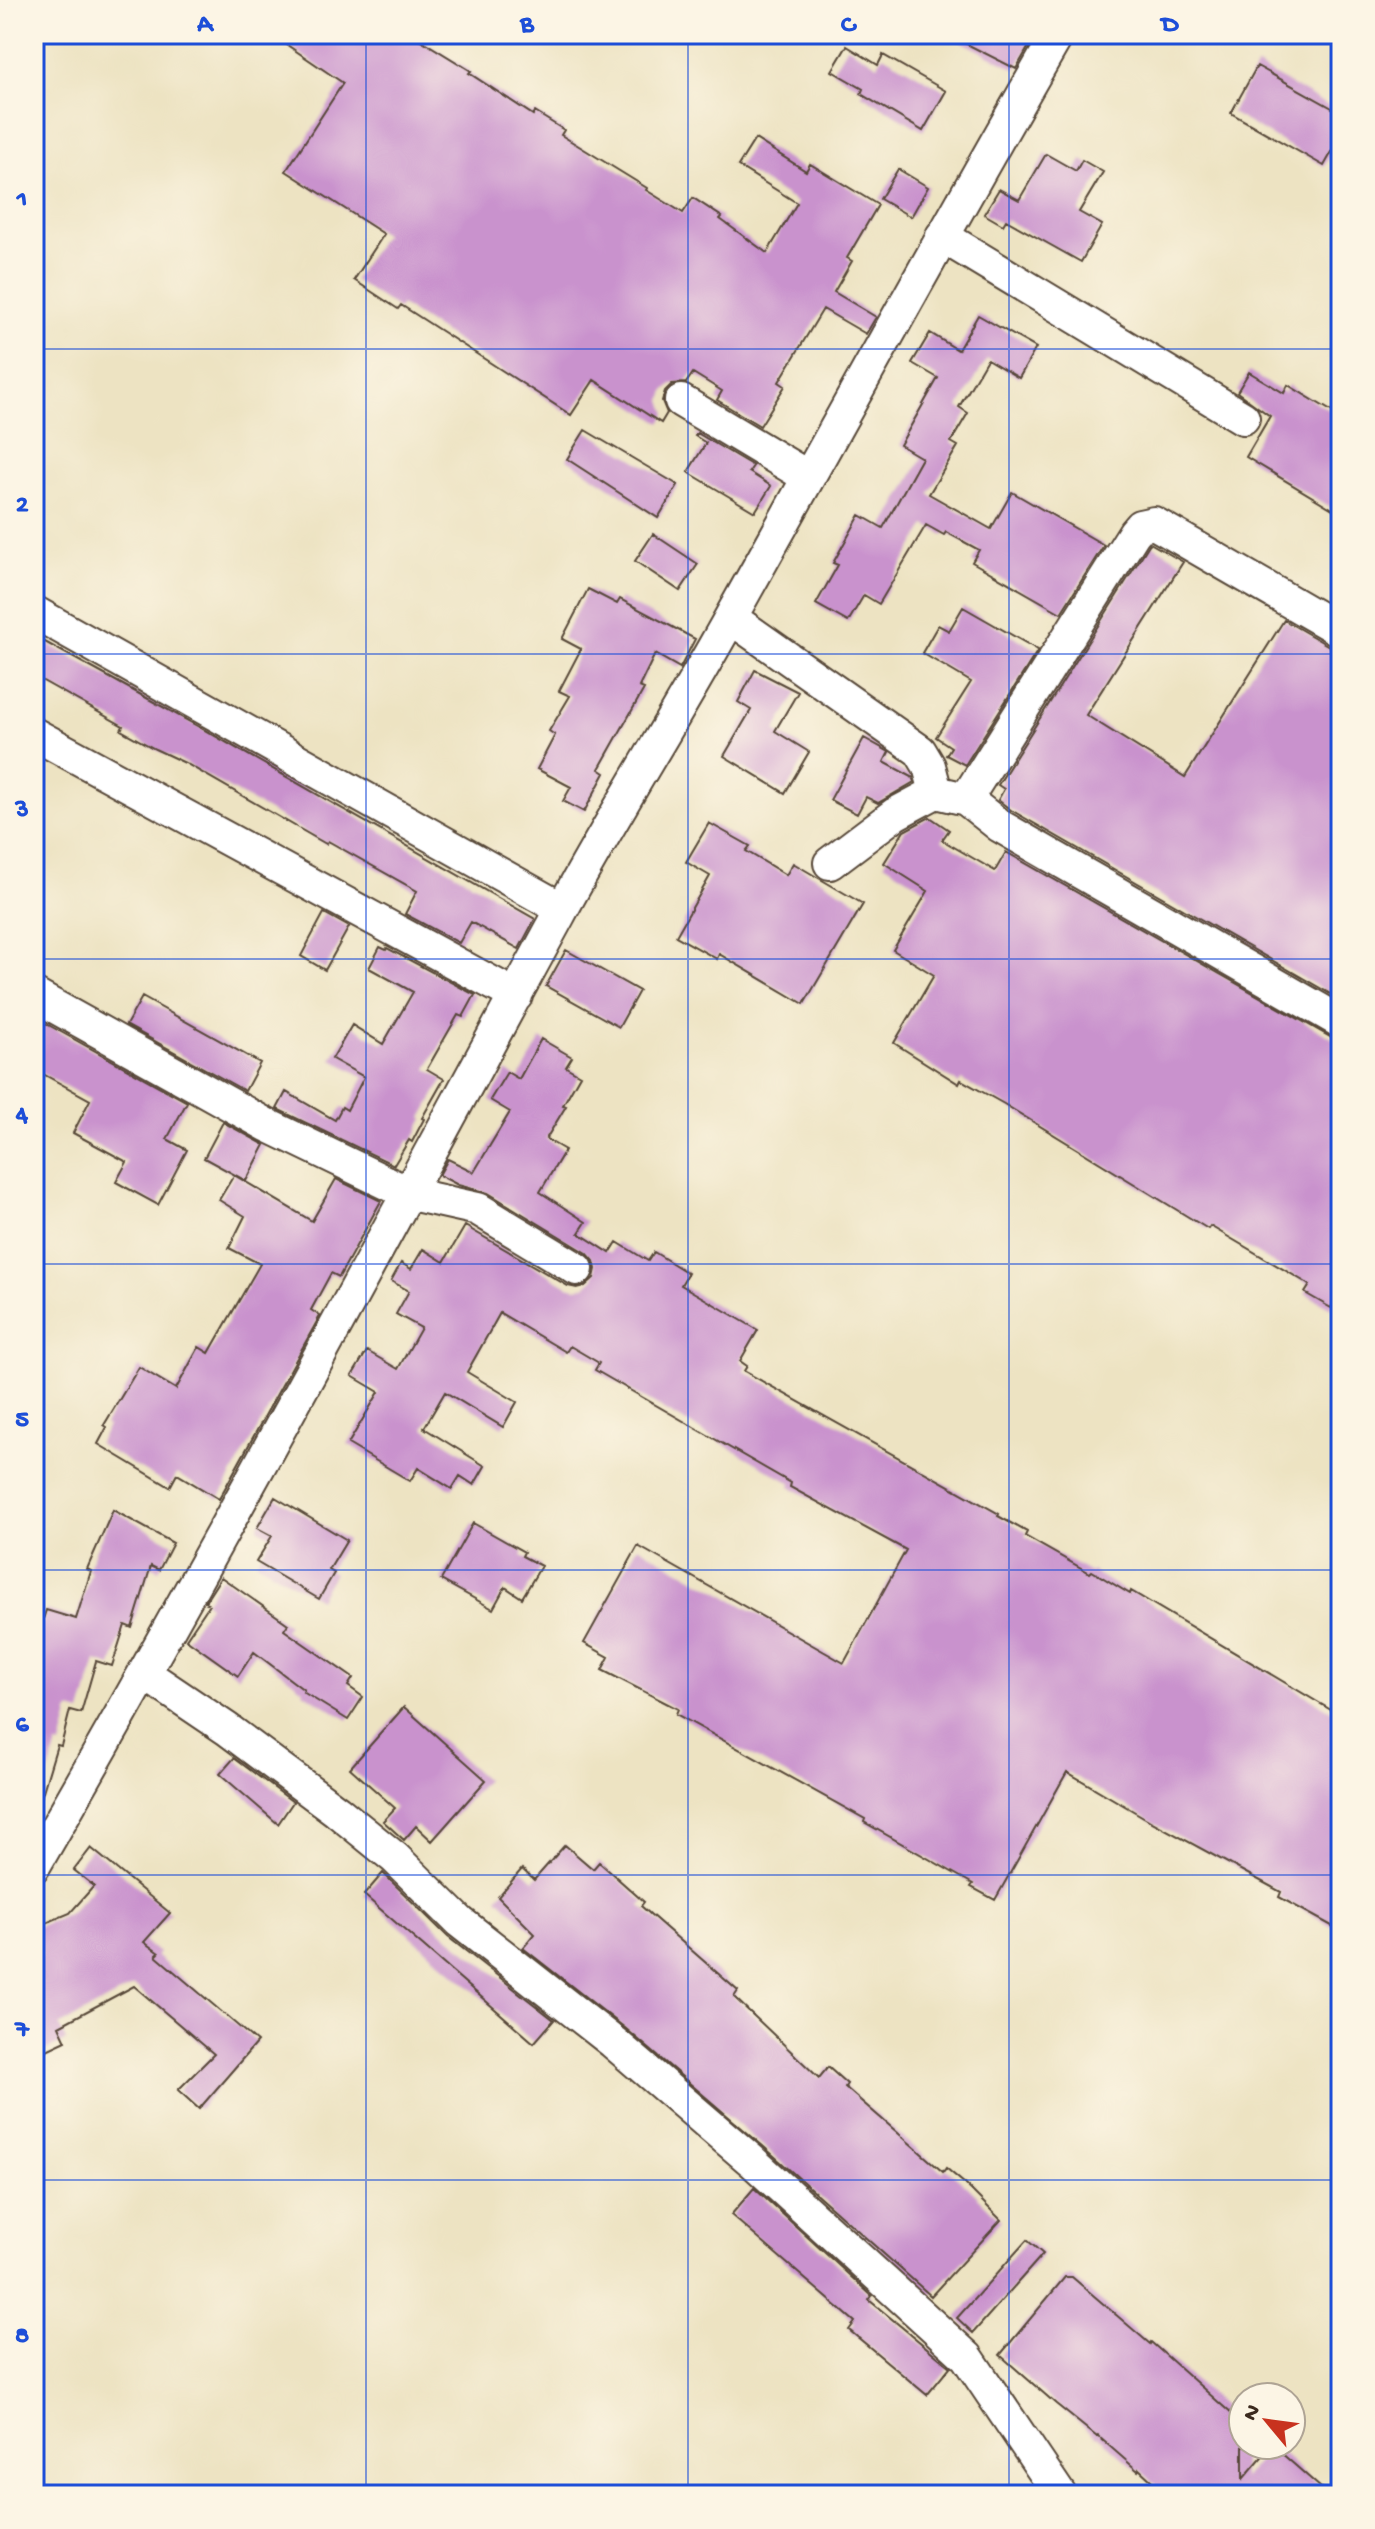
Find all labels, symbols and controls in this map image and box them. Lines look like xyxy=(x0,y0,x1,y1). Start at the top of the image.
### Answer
text: A xyxy=(196,11,214,42)
text: B xyxy=(519,11,535,42)
text: C xyxy=(841,11,858,42)
text: D xyxy=(1160,11,1180,42)
text: 1 xyxy=(16,186,27,217)
text: 2 xyxy=(16,491,29,522)
text: 3 xyxy=(14,796,29,827)
text: 4 xyxy=(15,1101,29,1132)
text: 5 xyxy=(15,1406,29,1437)
text: 6 xyxy=(15,1711,29,1742)
text: 7 xyxy=(13,2016,30,2047)
text: 8 xyxy=(15,2322,29,2353)
north arrow xyxy=(1227,2381,1307,2461)
text: N xyxy=(1238,2401,1268,2426)

